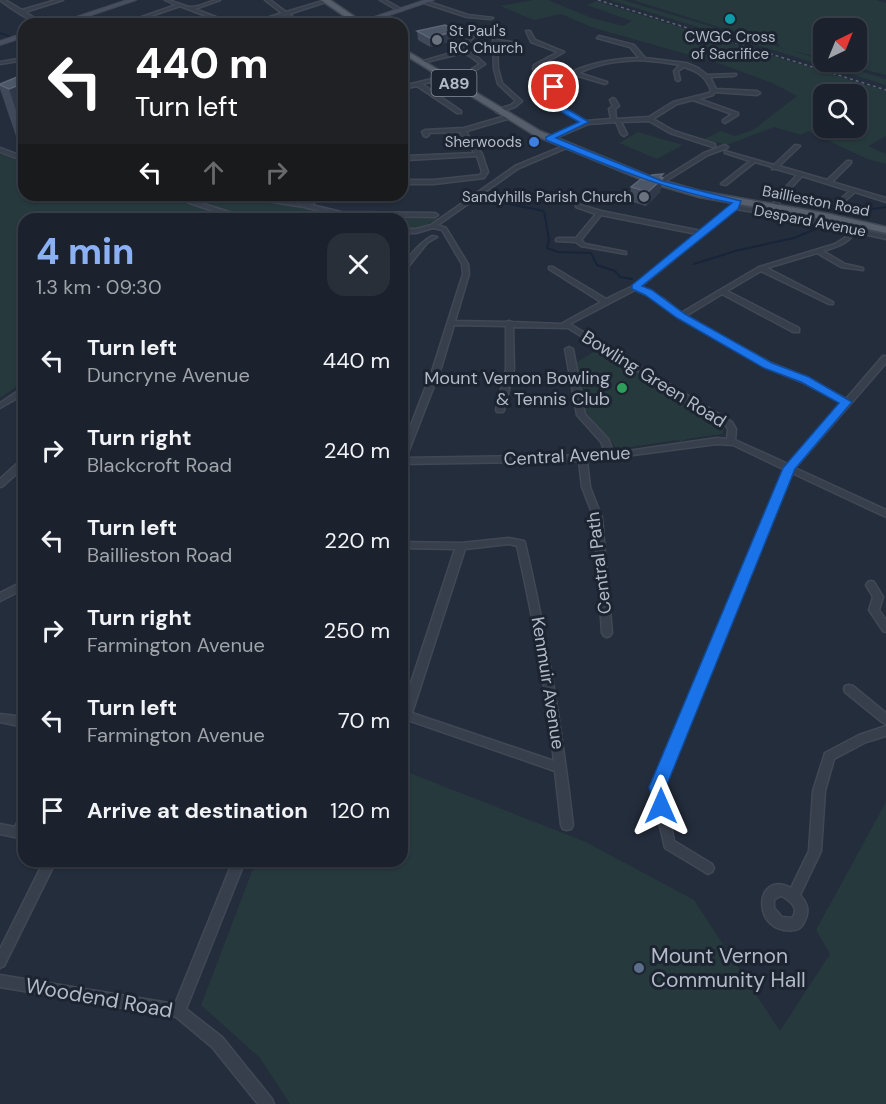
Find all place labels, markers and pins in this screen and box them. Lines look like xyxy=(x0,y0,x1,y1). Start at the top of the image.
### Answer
marker: CWGC Cross of Sacrifice xyxy=(723,12,737,26)
place label: St Paul's RC Church xyxy=(449,21,523,58)
place label: CWGC Cross of Sacrifice xyxy=(685,27,775,64)
marker: St Paul's RC Church xyxy=(430,33,444,47)
pin xyxy=(528,61,579,112)
place label: Sherwoods xyxy=(445,132,522,152)
marker: Sherwoods xyxy=(527,135,541,149)
place label: Sandyhills Parish Church xyxy=(462,187,632,207)
marker: Sandyhills Parish Church xyxy=(637,190,651,204)
place label: Mount Vernon Bowling & Tennis Club xyxy=(424,366,610,411)
marker: Mount Vernon Bowling & Tennis Club xyxy=(615,381,629,395)
place label: Mount Vernon Community Hall xyxy=(651,942,806,994)
marker: Mount Vernon Community Hall xyxy=(632,961,646,975)

